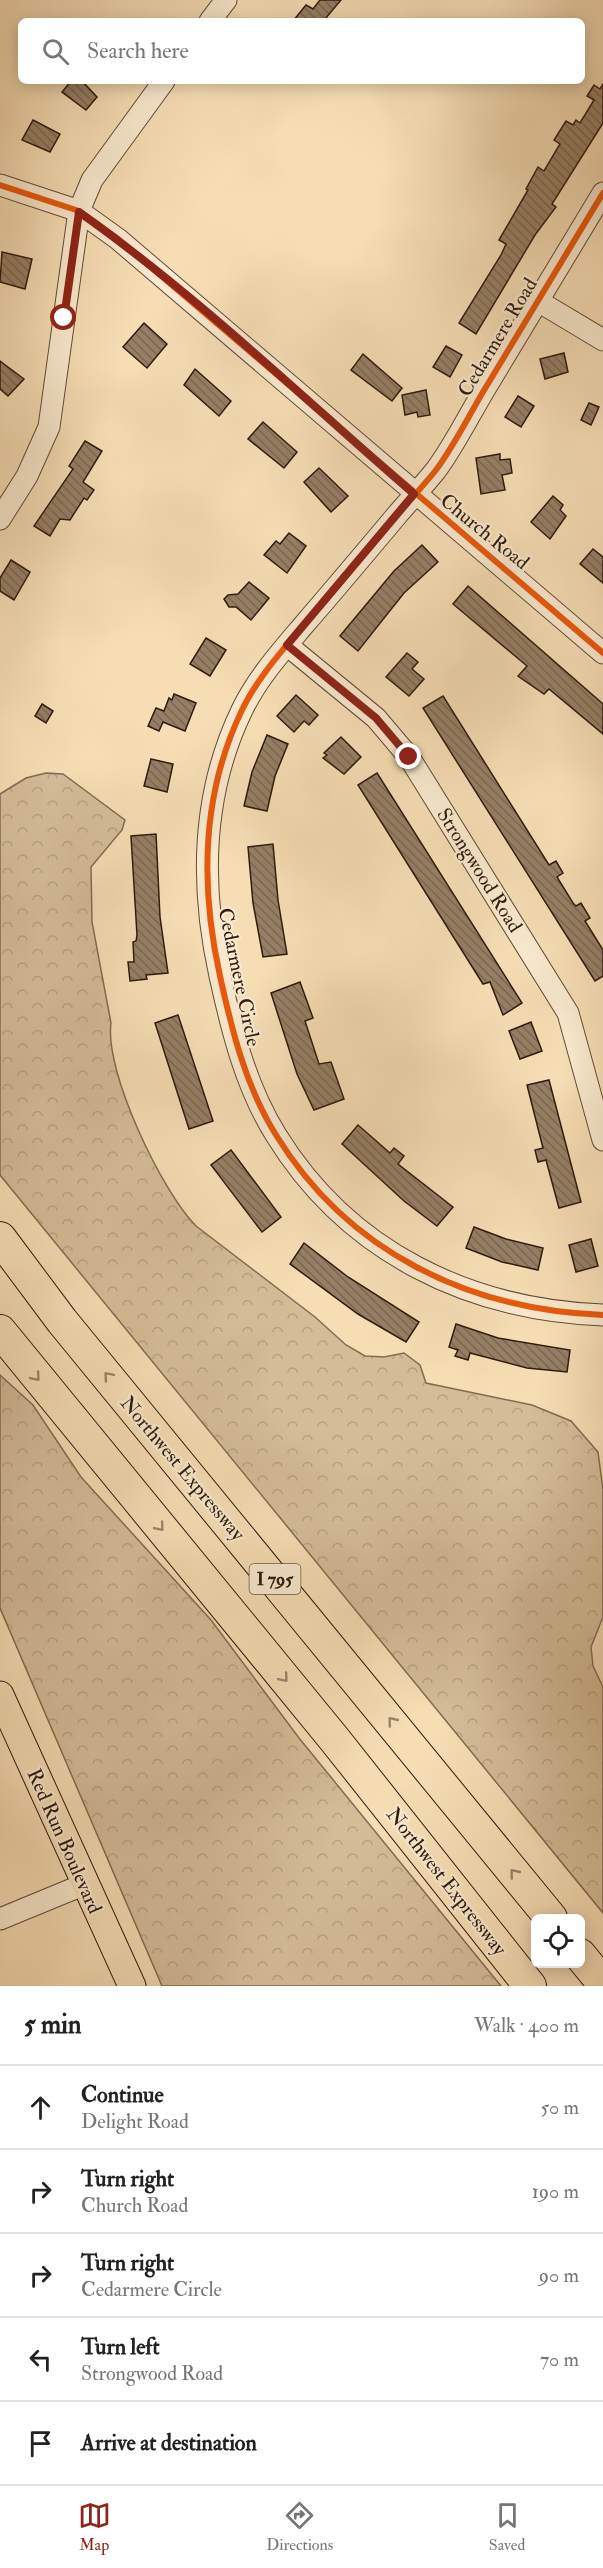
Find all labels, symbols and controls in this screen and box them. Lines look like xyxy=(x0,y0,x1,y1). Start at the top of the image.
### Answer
search box xyxy=(18,18,585,84)
icon: search xyxy=(39,35,72,68)
text: Search here xyxy=(87,37,189,65)
street label: Cedarmere Road xyxy=(452,273,543,401)
route start xyxy=(50,304,76,330)
street label: Church Road xyxy=(435,488,534,575)
route end xyxy=(395,743,421,769)
street label: Strongwood Road xyxy=(431,803,528,937)
street label: Cedarmere Circle xyxy=(213,906,266,1049)
one-way arrow xyxy=(29,1370,40,1381)
one-way arrow xyxy=(104,1372,115,1383)
street label: Northwest Expressway xyxy=(114,1391,251,1547)
one-way arrow xyxy=(153,1521,164,1532)
road number: I 795 xyxy=(250,1564,300,1594)
one-way arrow xyxy=(277,1671,288,1682)
one-way arrow xyxy=(388,1717,399,1728)
street label: Red Run Boulevard xyxy=(21,1765,108,1918)
street label: Northwest Expressway xyxy=(380,1802,513,1962)
one-way arrow xyxy=(510,1869,521,1880)
map controls xyxy=(531,1914,585,1968)
button: locate xyxy=(531,1914,585,1968)
text: 5 min xyxy=(24,2009,81,2041)
text: Walk · 400 m xyxy=(474,2013,579,2038)
text: Continue xyxy=(81,2081,164,2109)
icon: ahead xyxy=(24,2091,57,2124)
text: 50 m xyxy=(540,2095,579,2120)
text: Delight Road xyxy=(81,2109,189,2134)
text: Turn right xyxy=(81,2165,174,2193)
icon: right xyxy=(24,2175,57,2208)
text: 190 m xyxy=(532,2179,579,2204)
text: Church Road xyxy=(81,2193,188,2218)
text: Turn right xyxy=(81,2249,174,2277)
icon: right xyxy=(24,2259,57,2292)
text: 90 m xyxy=(539,2263,579,2288)
text: Cedarmere Circle xyxy=(81,2277,222,2302)
text: Turn left xyxy=(81,2333,160,2361)
icon: left xyxy=(24,2343,57,2376)
text: 70 m xyxy=(540,2347,579,2372)
text: Strongwood Road xyxy=(81,2361,223,2386)
icon: arrive xyxy=(24,2427,57,2460)
text: Arrive at destination xyxy=(81,2429,257,2457)
tab: Map xyxy=(78,2499,111,2555)
tab: Directions xyxy=(266,2499,333,2555)
tab: Saved xyxy=(489,2499,525,2555)

